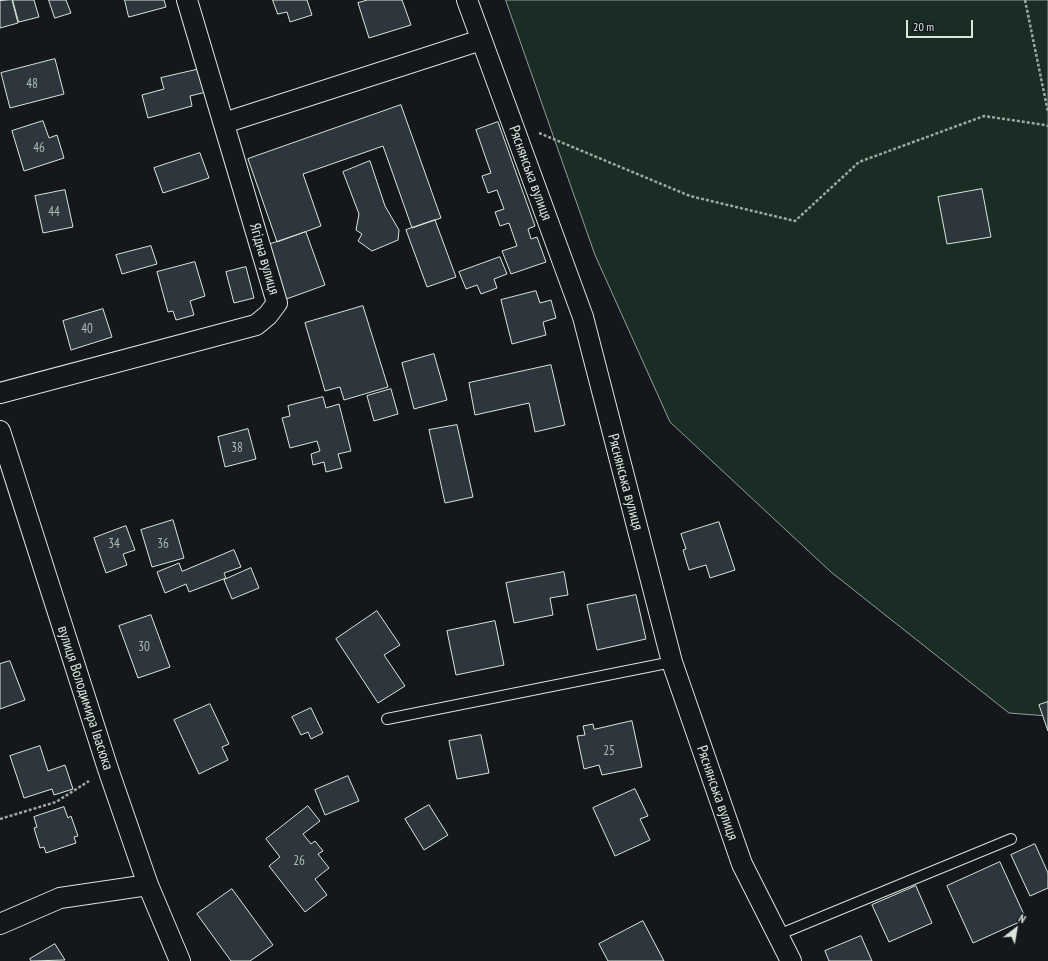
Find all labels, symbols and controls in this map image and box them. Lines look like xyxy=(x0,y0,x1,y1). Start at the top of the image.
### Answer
scale bar xyxy=(908,12,975,38)
text: 20 m xyxy=(913,19,934,34)
house number: 48 xyxy=(26,76,38,92)
street label: Ряснянська вулиця xyxy=(505,123,555,223)
house number: 46 xyxy=(33,140,45,156)
house number: 44 xyxy=(48,204,60,220)
street label: Ягідна вулиця xyxy=(245,221,283,297)
house number: 40 xyxy=(81,321,93,337)
street label: Ряснянська вулиця xyxy=(603,432,647,532)
house number: 38 xyxy=(231,440,243,456)
house number: 34 xyxy=(108,536,120,552)
house number: 36 xyxy=(157,536,169,552)
street label: вулиця Володимира Івасюка xyxy=(53,624,117,772)
house number: 30 xyxy=(138,639,150,655)
house number: 25 xyxy=(603,743,615,759)
street label: Ряснянська вулиця xyxy=(692,743,742,843)
house number: 26 xyxy=(293,853,305,869)
north arrow xyxy=(996,909,1036,949)
text: N xyxy=(1016,911,1028,926)

